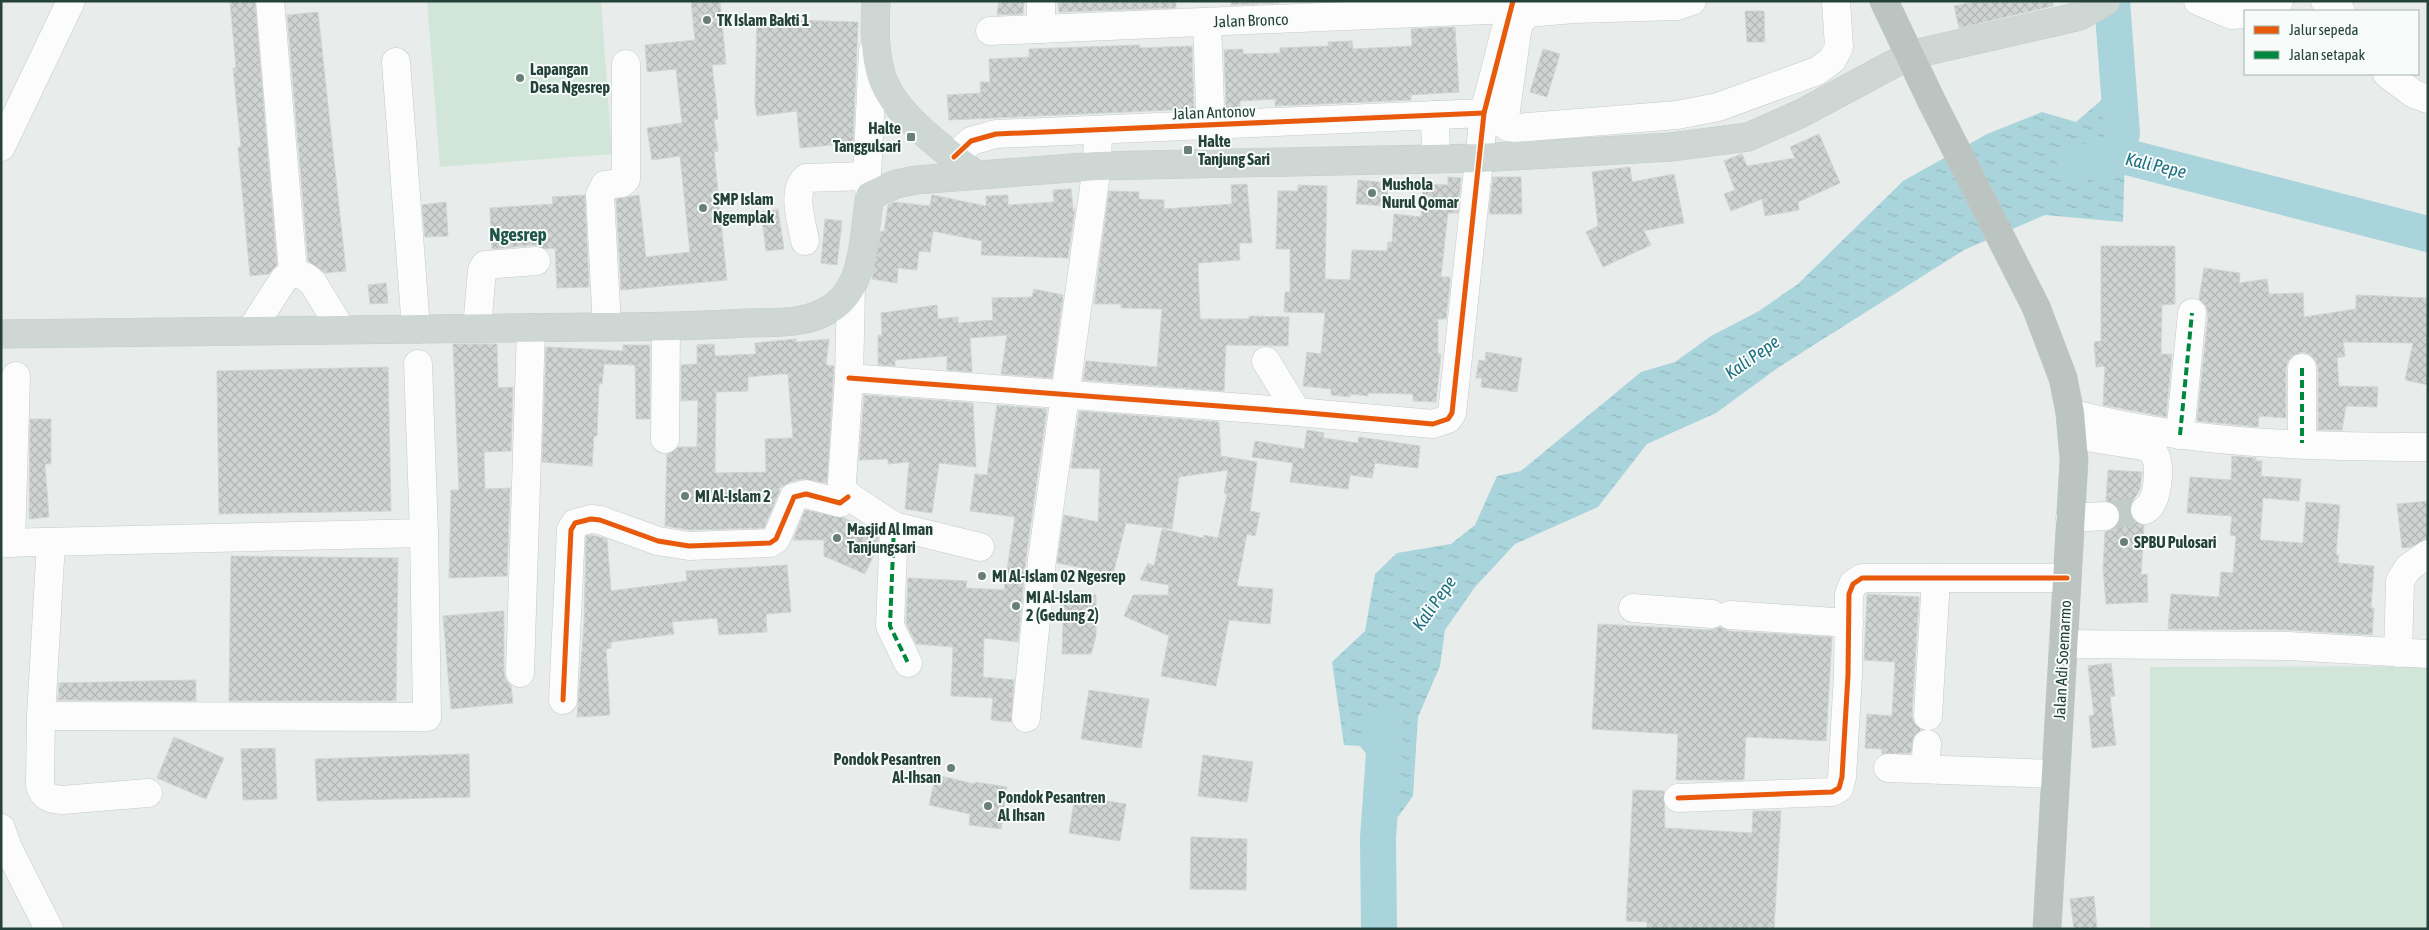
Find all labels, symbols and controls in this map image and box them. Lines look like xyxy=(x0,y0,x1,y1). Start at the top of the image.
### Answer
street label: Jalan Bronco xyxy=(1213,10,1289,30)
legend xyxy=(2244,10,2419,75)
place label: TK Islam Bakti 1 xyxy=(717,11,810,29)
marker: TK Islam Bakti 1 xyxy=(701,14,713,26)
text: Jalur sepeda xyxy=(2289,21,2359,38)
text: Jalan setapak xyxy=(2289,46,2366,63)
place label: Lapangan Desa Ngesrep xyxy=(530,60,610,96)
marker: Lapangan Desa Ngesrep xyxy=(514,72,526,84)
street label: Jalan Antonov xyxy=(1172,102,1256,122)
place label: Halte Tanggulsari xyxy=(833,119,901,155)
marker: Halte Tanggulsari xyxy=(905,131,917,143)
place label: Halte Tanjung Sari xyxy=(1198,132,1270,168)
marker: Halte Tanjung Sari xyxy=(1182,144,1194,156)
water label: Kali Pepe xyxy=(2124,148,2188,182)
place label: Mushola Nurul Qomar xyxy=(1382,175,1459,211)
marker: Mushola Nurul Qomar xyxy=(1366,187,1378,199)
place label: SMP Islam Ngemplak xyxy=(713,190,775,226)
marker: SMP Islam Ngemplak xyxy=(697,202,709,214)
district label: Ngesrep xyxy=(489,223,547,245)
water label: Kali Pepe xyxy=(1721,331,1783,383)
place label: MI Al-Islam 2 xyxy=(695,487,771,505)
marker: MI Al-Islam 2 xyxy=(679,490,691,502)
place label: Masjid Al Iman Tanjungsari xyxy=(847,520,933,556)
marker: Masjid Al Iman Tanjungsari xyxy=(831,532,843,544)
place label: SPBU Pulosari xyxy=(2134,533,2217,551)
marker: SPBU Pulosari xyxy=(2118,536,2130,548)
place label: MI Al-Islam 02 Ngesrep xyxy=(992,567,1126,585)
marker: MI Al-Islam 02 Ngesrep xyxy=(976,570,988,582)
water label: Kali Pepe xyxy=(1408,572,1460,634)
place label: MI Al-Islam 2 (Gedung 2) xyxy=(1026,588,1099,624)
marker: MI Al-Islam 2 (Gedung 2) xyxy=(1010,600,1022,612)
street label: Jalan Adi Soemarmo xyxy=(2050,600,2074,720)
place label: Pondok Pesantren Al-Ihsan xyxy=(834,750,941,786)
marker: Pondok Pesantren Al-Ihsan xyxy=(945,762,957,774)
place label: Pondok Pesantren Al Ihsan xyxy=(997,788,1106,824)
marker: Pondok Pesantren Al Ihsan xyxy=(982,800,994,812)

